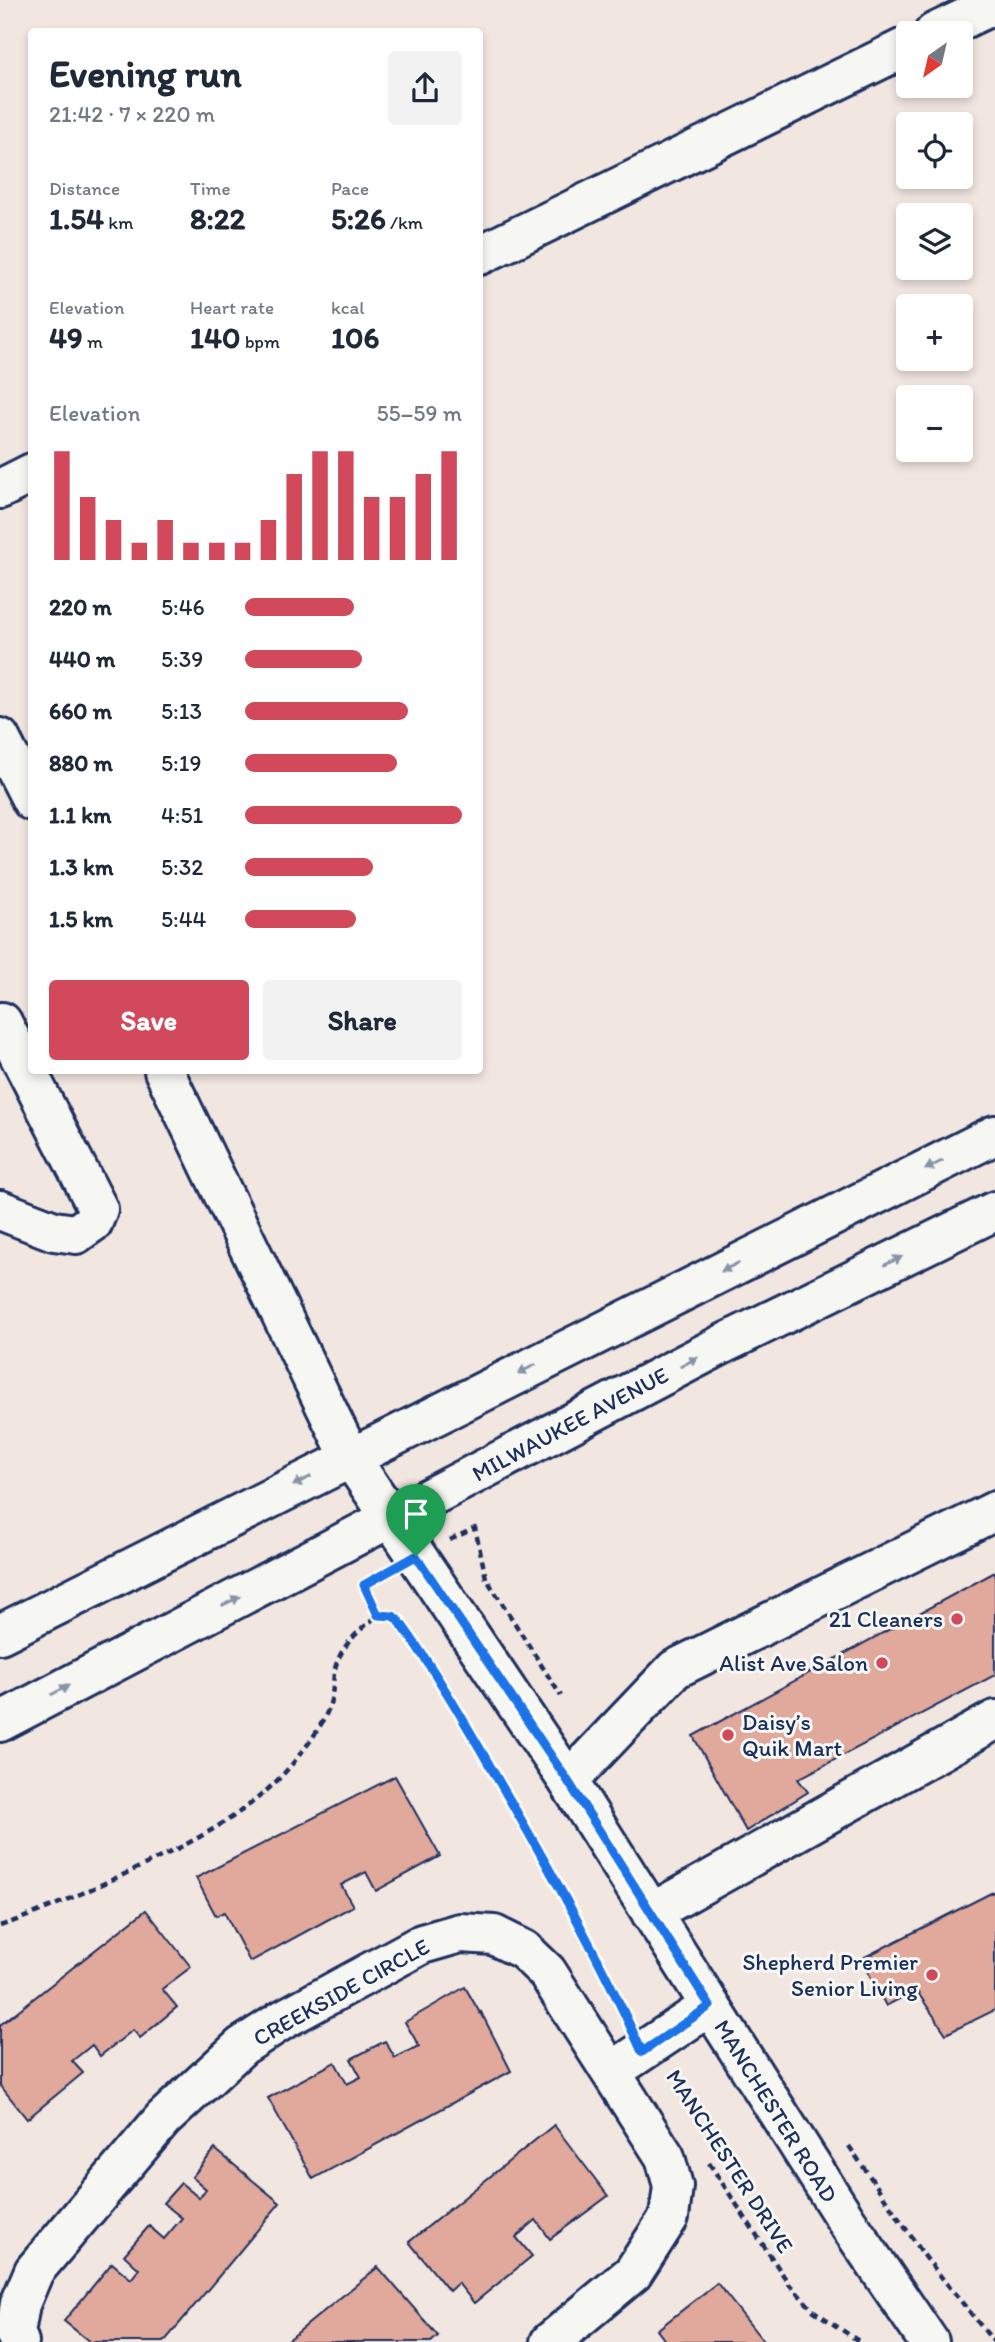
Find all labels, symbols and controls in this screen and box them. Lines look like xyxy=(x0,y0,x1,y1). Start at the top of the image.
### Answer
north arrow xyxy=(896,21,973,98)
map controls xyxy=(896,21,973,462)
text: Evening run xyxy=(49,51,242,97)
button: share xyxy=(388,51,462,125)
text: 21:42 · 7 × 220 m xyxy=(49,100,215,128)
button: locate xyxy=(896,112,973,189)
text: Distance xyxy=(49,177,120,200)
text: Time xyxy=(190,177,231,200)
text: Pace xyxy=(331,177,369,200)
text: 1.54 xyxy=(49,200,104,237)
text: 8:22 xyxy=(190,200,245,237)
text: 5:26 xyxy=(331,200,386,237)
button: layers xyxy=(896,203,973,280)
text: km xyxy=(104,211,134,234)
text: /km xyxy=(386,211,423,234)
button: + xyxy=(896,294,973,371)
text: Elevation xyxy=(49,296,125,319)
text: Heart rate xyxy=(190,296,274,319)
text: kcal xyxy=(331,296,365,319)
text: 49 xyxy=(49,319,83,356)
text: 140 xyxy=(190,319,240,356)
text: 106 xyxy=(331,319,379,356)
text: m xyxy=(83,330,103,353)
text: bpm xyxy=(240,330,280,353)
button: − xyxy=(896,385,973,462)
text: Elevation xyxy=(49,399,140,427)
text: 55–59 m xyxy=(376,399,462,427)
text: 220 m xyxy=(49,593,112,621)
text: 5:46 xyxy=(161,593,205,621)
text: 440 m xyxy=(49,645,115,673)
text: 5:39 xyxy=(161,645,203,673)
text: 660 m xyxy=(49,697,112,725)
text: 5:13 xyxy=(161,697,202,725)
text: 880 m xyxy=(49,749,113,777)
text: 5:19 xyxy=(161,749,201,777)
text: 1.1 km xyxy=(49,801,112,829)
text: 4:51 xyxy=(161,801,203,829)
text: 1.3 km xyxy=(49,853,113,881)
text: 5:32 xyxy=(161,853,203,881)
text: 1.5 km xyxy=(49,905,113,933)
text: 5:44 xyxy=(161,905,206,933)
button: Save xyxy=(49,980,249,1060)
button: Share xyxy=(263,980,462,1060)
one-way arrow xyxy=(924,1160,944,1171)
one-way arrow xyxy=(883,1255,903,1267)
one-way arrow xyxy=(720,1261,740,1273)
one-way arrow xyxy=(679,1356,699,1368)
street label: MILWAUKEE AVENUE xyxy=(467,1360,673,1487)
one-way arrow xyxy=(517,1363,537,1374)
one-way arrow xyxy=(291,1475,311,1487)
pin xyxy=(386,1484,446,1556)
icon: arrive xyxy=(397,1495,435,1533)
one-way arrow xyxy=(221,1596,241,1607)
place label: 21 Cleaners xyxy=(829,1605,943,1633)
marker: 21 Cleaners xyxy=(949,1611,965,1627)
place label: Alist Ave Salon xyxy=(719,1649,868,1677)
marker: Alist Ave Salon xyxy=(874,1655,890,1671)
one-way arrow xyxy=(51,1685,71,1697)
place label: Daisy’s Quik Mart xyxy=(742,1708,843,1762)
marker: Daisy’s Quik Mart xyxy=(720,1727,736,1743)
street label: CREEKSIDE CIRCLE xyxy=(248,1932,434,2052)
place label: Shepherd Premier Senior Living xyxy=(742,1948,918,2002)
marker: Shepherd Premier Senior Living xyxy=(924,1967,940,1983)
street label: MANCHESTER ROAD xyxy=(708,2014,844,2208)
street label: MANCHESTER DRIVE xyxy=(660,2064,800,2258)

